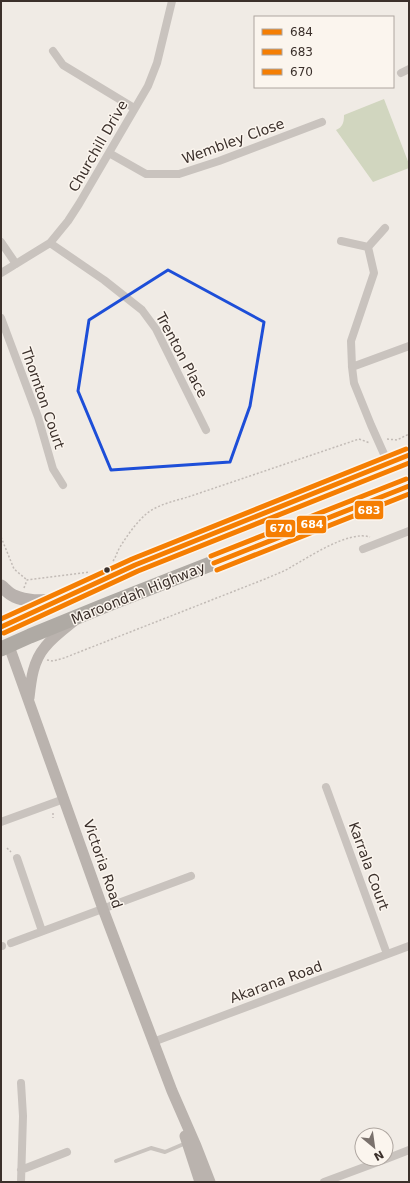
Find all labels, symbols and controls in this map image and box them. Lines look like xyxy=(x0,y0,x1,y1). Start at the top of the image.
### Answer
legend xyxy=(254,16,394,88)
text: 684 xyxy=(290,25,313,39)
text: 683 xyxy=(290,45,313,59)
text: 670 xyxy=(290,65,313,79)
street label: Churchill Drive xyxy=(65,97,131,195)
street label: Wembley Close xyxy=(180,115,286,167)
street label: Trenton Place xyxy=(152,309,211,400)
street label: Thornton Court xyxy=(18,344,68,451)
line badge: 683 xyxy=(354,500,384,520)
text: 683 xyxy=(358,504,380,517)
line badge: 684 xyxy=(296,515,327,534)
text: 684 xyxy=(301,518,324,531)
line badge: 670 xyxy=(265,519,296,538)
text: 670 xyxy=(270,522,293,535)
street label: Maroondah Highway xyxy=(69,559,207,627)
unlabelled marker xyxy=(102,565,112,575)
street label: Victoria Road xyxy=(80,818,126,910)
street label: Karrala Court xyxy=(346,820,393,913)
street label: Akarana Road xyxy=(228,958,324,1006)
north arrow xyxy=(354,1127,394,1167)
text: N xyxy=(371,1147,386,1163)

